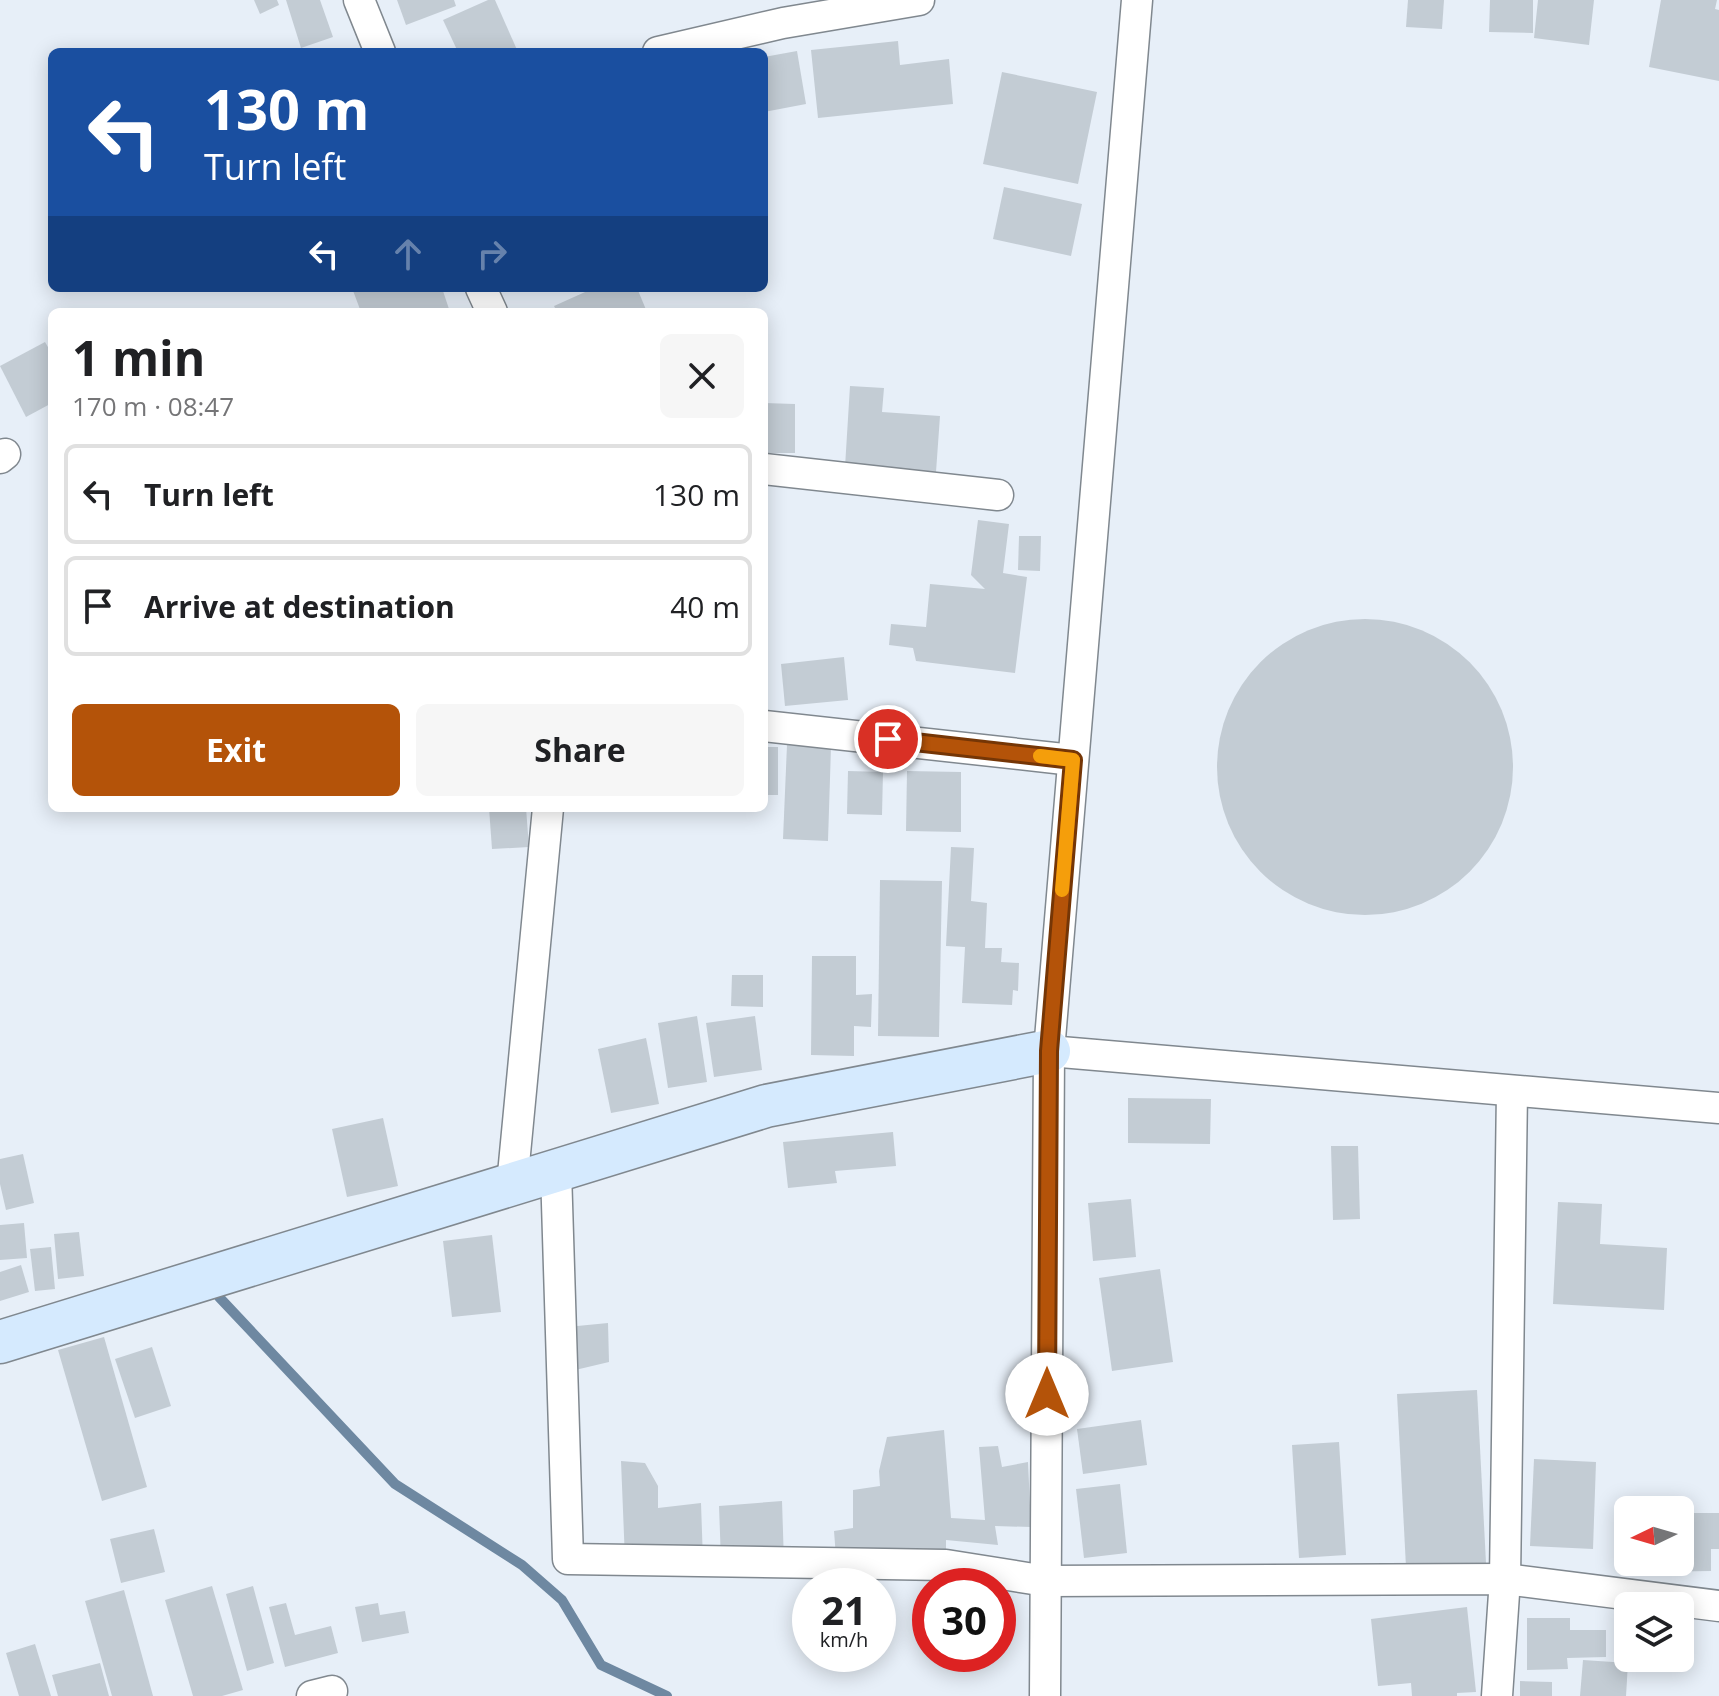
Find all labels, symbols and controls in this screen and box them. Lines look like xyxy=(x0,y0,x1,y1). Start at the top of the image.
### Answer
text: 130 m xyxy=(204,70,370,146)
icon: left xyxy=(72,80,176,184)
text: Turn left xyxy=(204,142,346,191)
icon: left xyxy=(302,232,346,276)
icon: ahead xyxy=(386,232,430,276)
icon: right xyxy=(470,232,514,276)
text: 1 min xyxy=(72,325,205,390)
button: close xyxy=(660,334,744,418)
text: 170 m · 08:47 xyxy=(72,388,234,424)
icon: left xyxy=(76,472,120,516)
text: Turn left xyxy=(144,474,274,515)
text: 130 m xyxy=(653,474,740,515)
icon: arrive xyxy=(76,584,120,628)
text: Arrive at destination xyxy=(144,586,455,627)
text: 40 m xyxy=(670,586,740,627)
button: Exit xyxy=(72,704,400,796)
button: Share xyxy=(416,704,744,796)
pin xyxy=(854,705,922,773)
icon: arrive xyxy=(866,717,910,761)
position arrow xyxy=(1005,1352,1089,1436)
north arrow xyxy=(1614,1496,1694,1576)
map controls xyxy=(1614,1496,1694,1672)
speed limit sign: 30 xyxy=(912,1568,1016,1672)
text: 21 xyxy=(821,1582,867,1637)
button: layers xyxy=(1614,1592,1694,1672)
text: km/h xyxy=(820,1626,868,1653)

